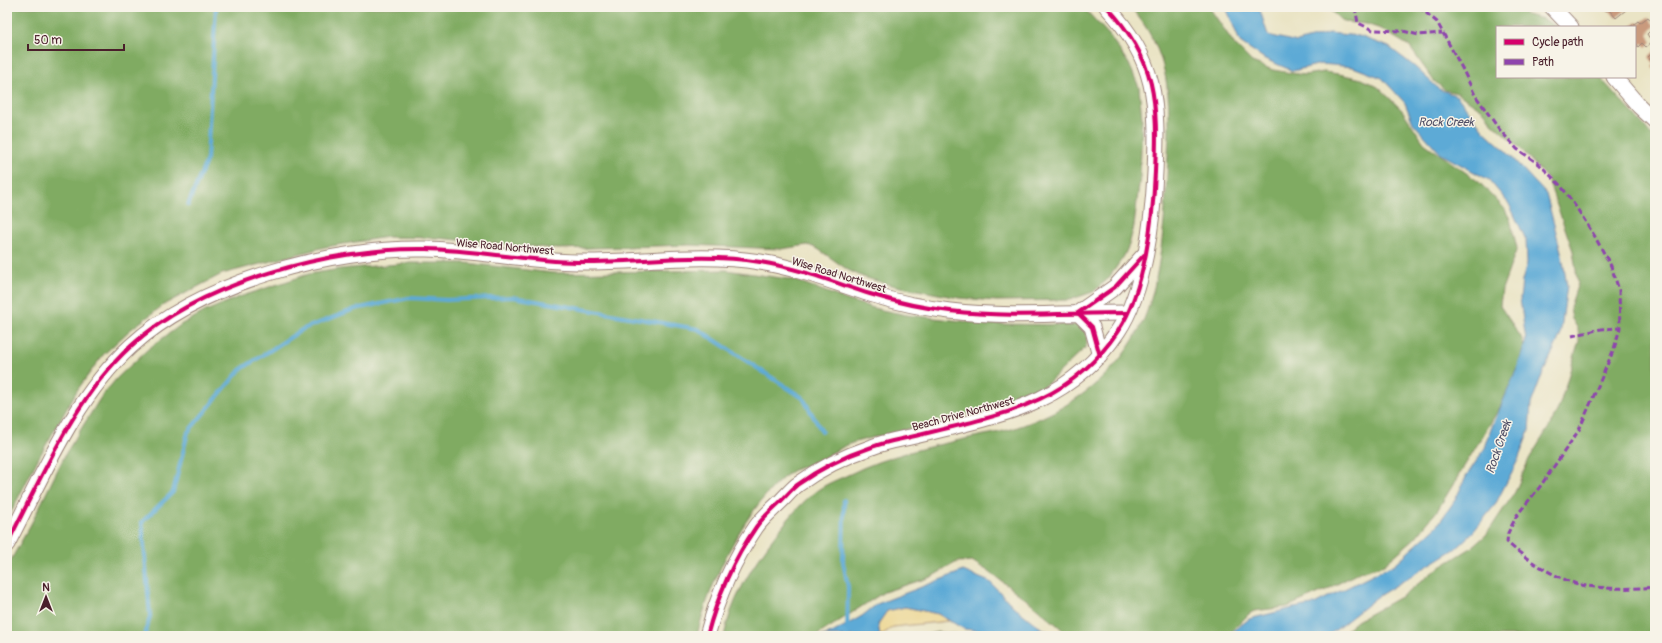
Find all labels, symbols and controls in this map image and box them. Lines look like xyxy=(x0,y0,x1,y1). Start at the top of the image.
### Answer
scale bar xyxy=(28,26,124,52)
legend xyxy=(1496,26,1636,78)
text: 50 m xyxy=(34,33,62,48)
text: Cycle path xyxy=(1532,35,1584,50)
text: Path xyxy=(1532,55,1554,70)
water label: Rock Creek xyxy=(1418,115,1475,130)
street label: Wise Road Northwest xyxy=(455,236,555,258)
street label: Wise Road Northwest xyxy=(790,254,888,296)
street label: Beach Drive Northwest xyxy=(911,394,1016,434)
water label: Rock Creek xyxy=(1483,417,1515,476)
north arrow xyxy=(26,577,66,617)
text: N xyxy=(42,581,50,594)

